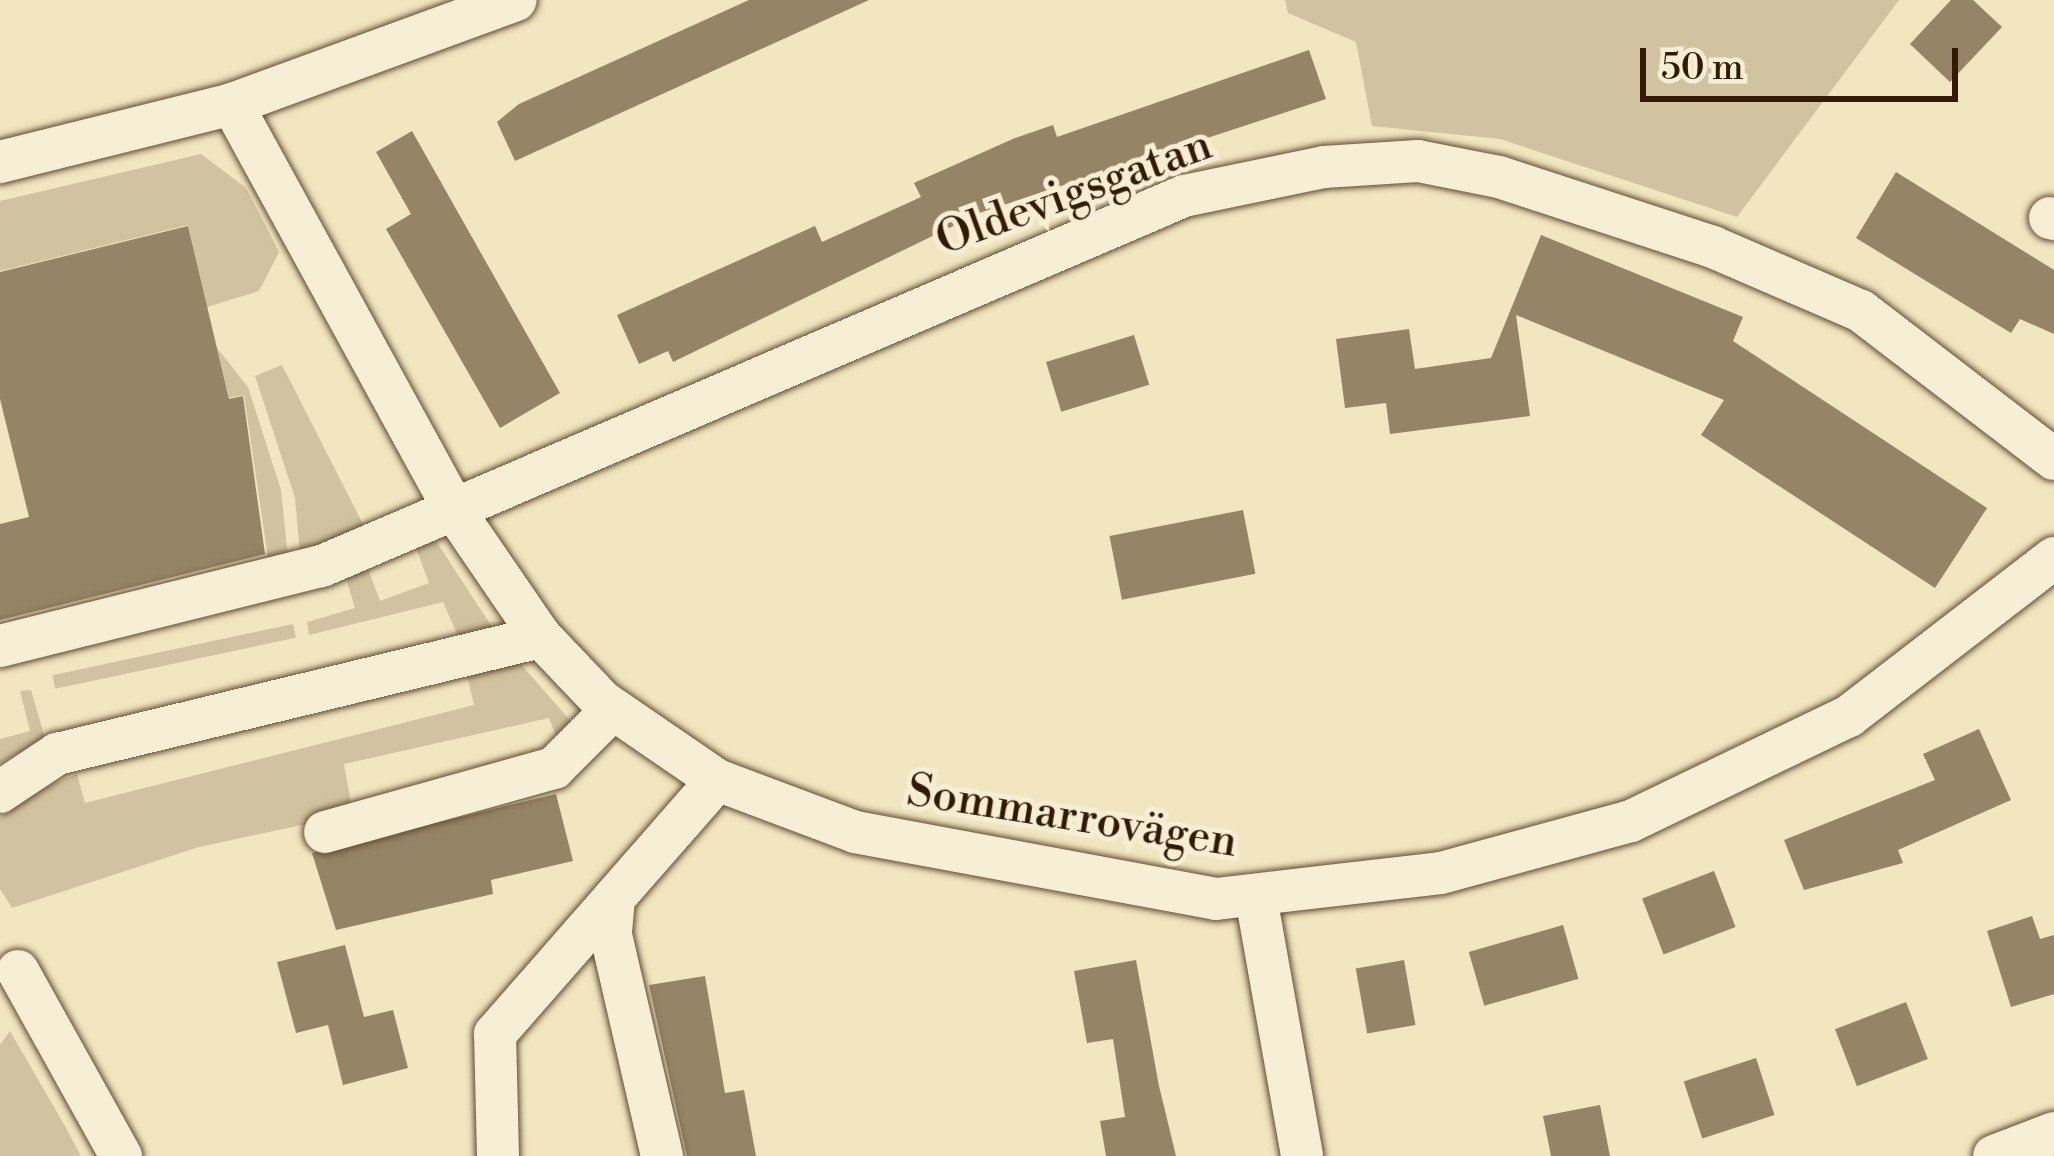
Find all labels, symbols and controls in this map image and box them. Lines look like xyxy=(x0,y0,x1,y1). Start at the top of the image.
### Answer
scale bar xyxy=(1646,24,1964,98)
text: 50 m xyxy=(1661,46,1744,91)
street label: Oldevigsgatan xyxy=(929,118,1219,268)
street label: Sommarrovägen xyxy=(903,764,1241,870)

